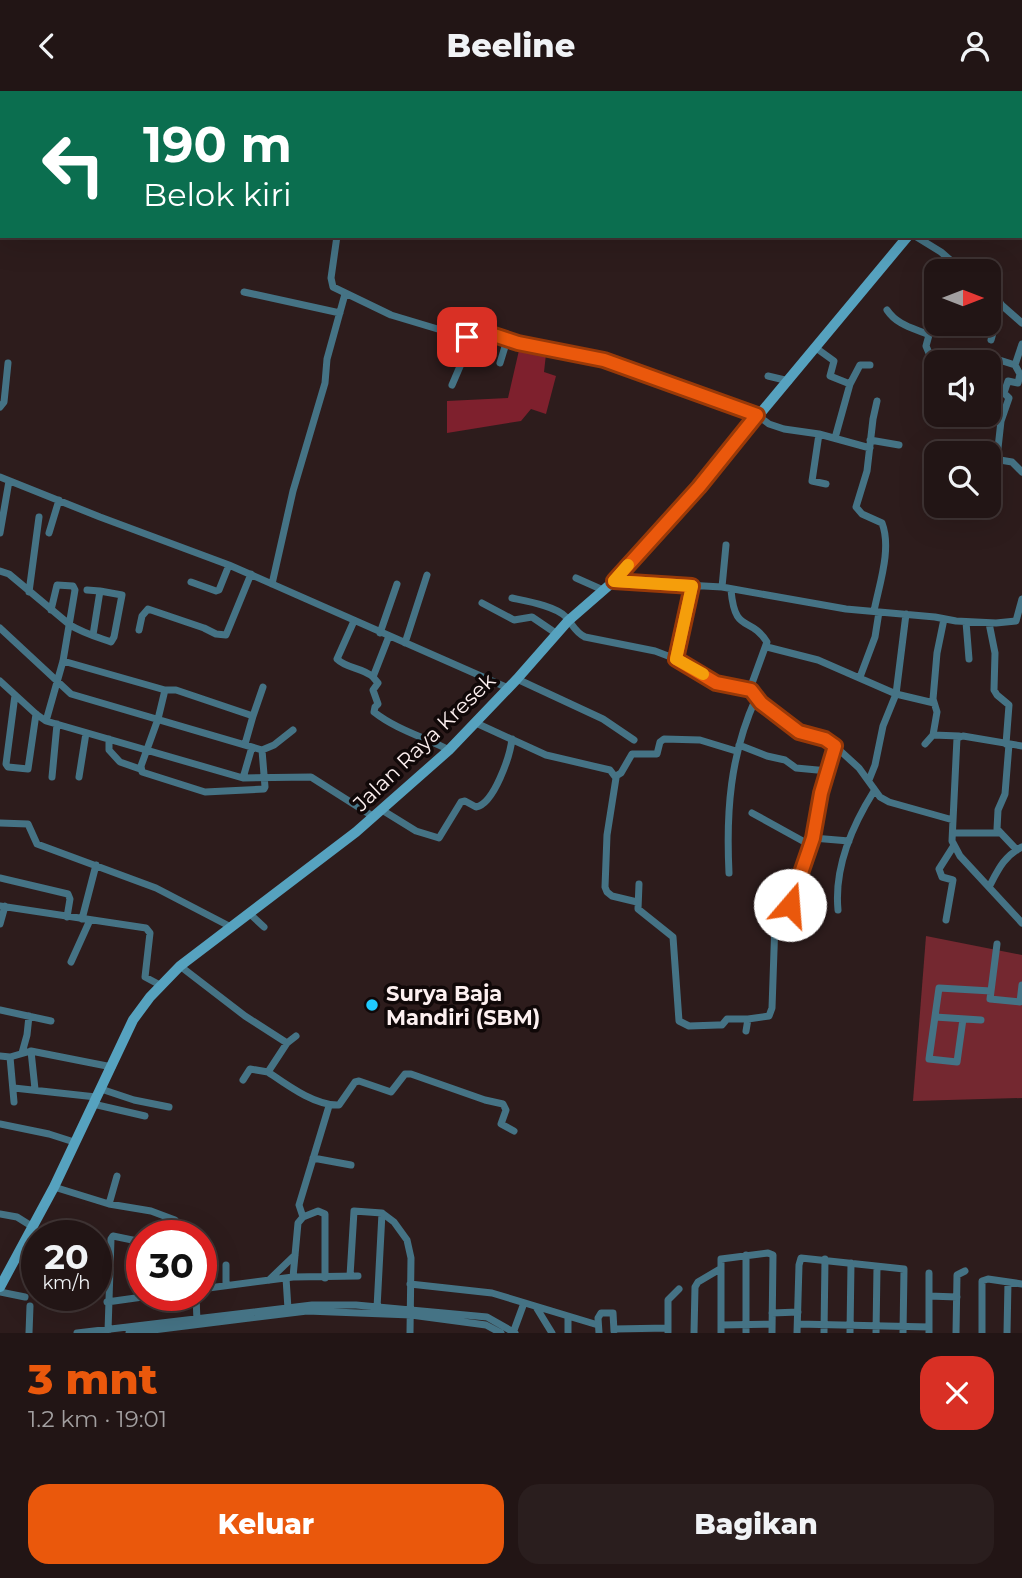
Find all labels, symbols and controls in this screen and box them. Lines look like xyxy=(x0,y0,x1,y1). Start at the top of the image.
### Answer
text: Beeline xyxy=(447,26,575,65)
icon: back xyxy=(28,27,66,65)
icon: person xyxy=(956,27,994,65)
text: 190 m xyxy=(143,115,292,174)
icon: left xyxy=(28,119,119,210)
text: Belok kiri xyxy=(143,175,292,214)
north arrow xyxy=(924,259,1001,336)
map controls xyxy=(924,259,1001,518)
pin xyxy=(437,307,497,367)
icon: arrive xyxy=(448,318,486,356)
button: sound xyxy=(924,350,1001,427)
button: search xyxy=(924,441,1001,518)
street label: Jalan Raya Kresek xyxy=(347,668,500,817)
position arrow xyxy=(753,868,827,942)
place label: Surya Baja Mandiri (SBM) xyxy=(386,981,540,1030)
marker: Surya Baja Mandiri (SBM) xyxy=(364,997,380,1013)
speed limit sign: 30 xyxy=(126,1220,217,1311)
text: 20 xyxy=(44,1235,89,1278)
text: km/h xyxy=(42,1272,91,1294)
text: 3 mnt xyxy=(28,1353,157,1405)
button: close xyxy=(920,1356,994,1430)
text: 1.2 km · 19:01 xyxy=(28,1405,167,1433)
button: Keluar xyxy=(28,1484,504,1564)
button: Bagikan xyxy=(518,1484,994,1564)

